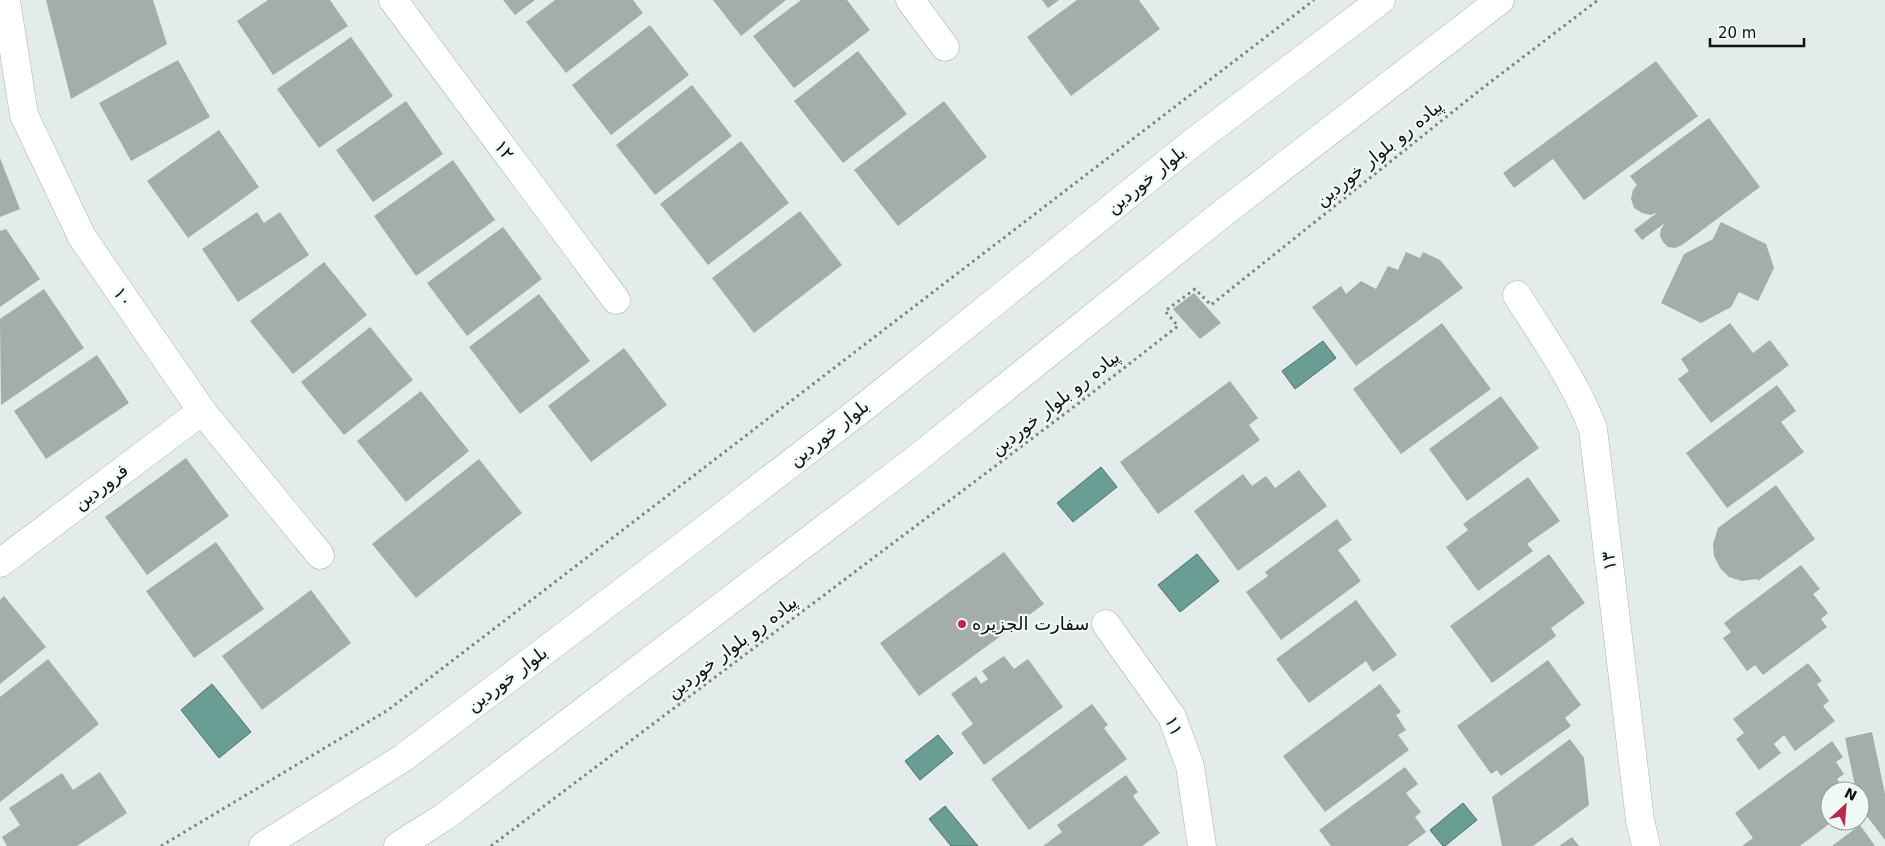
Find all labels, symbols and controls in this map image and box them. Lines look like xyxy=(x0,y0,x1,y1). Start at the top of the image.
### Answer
scale bar xyxy=(1710,15,1804,47)
text: 20 m xyxy=(1718,24,1756,42)
street label: پیاده رو بلوار خوردین xyxy=(1311,95,1447,211)
street label: ۱۲ xyxy=(490,136,519,164)
street label: بلوار خوردین xyxy=(1102,141,1190,219)
street label: ۱۰ xyxy=(109,283,138,311)
street label: پیاده رو بلوار خوردین xyxy=(986,346,1124,460)
street label: بلوار خوردین xyxy=(785,395,873,471)
street label: فروردین xyxy=(69,459,133,515)
street label: ۱۳ xyxy=(1597,550,1620,572)
street label: پیاده رو بلوار خوردین xyxy=(662,591,802,703)
place label: سفارت الجزیره xyxy=(972,613,1089,635)
marker: سفارت الجزیره xyxy=(956,618,968,630)
street label: بلوار خوردین xyxy=(462,641,552,717)
street label: ۱۱ xyxy=(1161,713,1188,739)
north arrow xyxy=(1820,781,1870,831)
text: N xyxy=(1842,785,1859,804)

